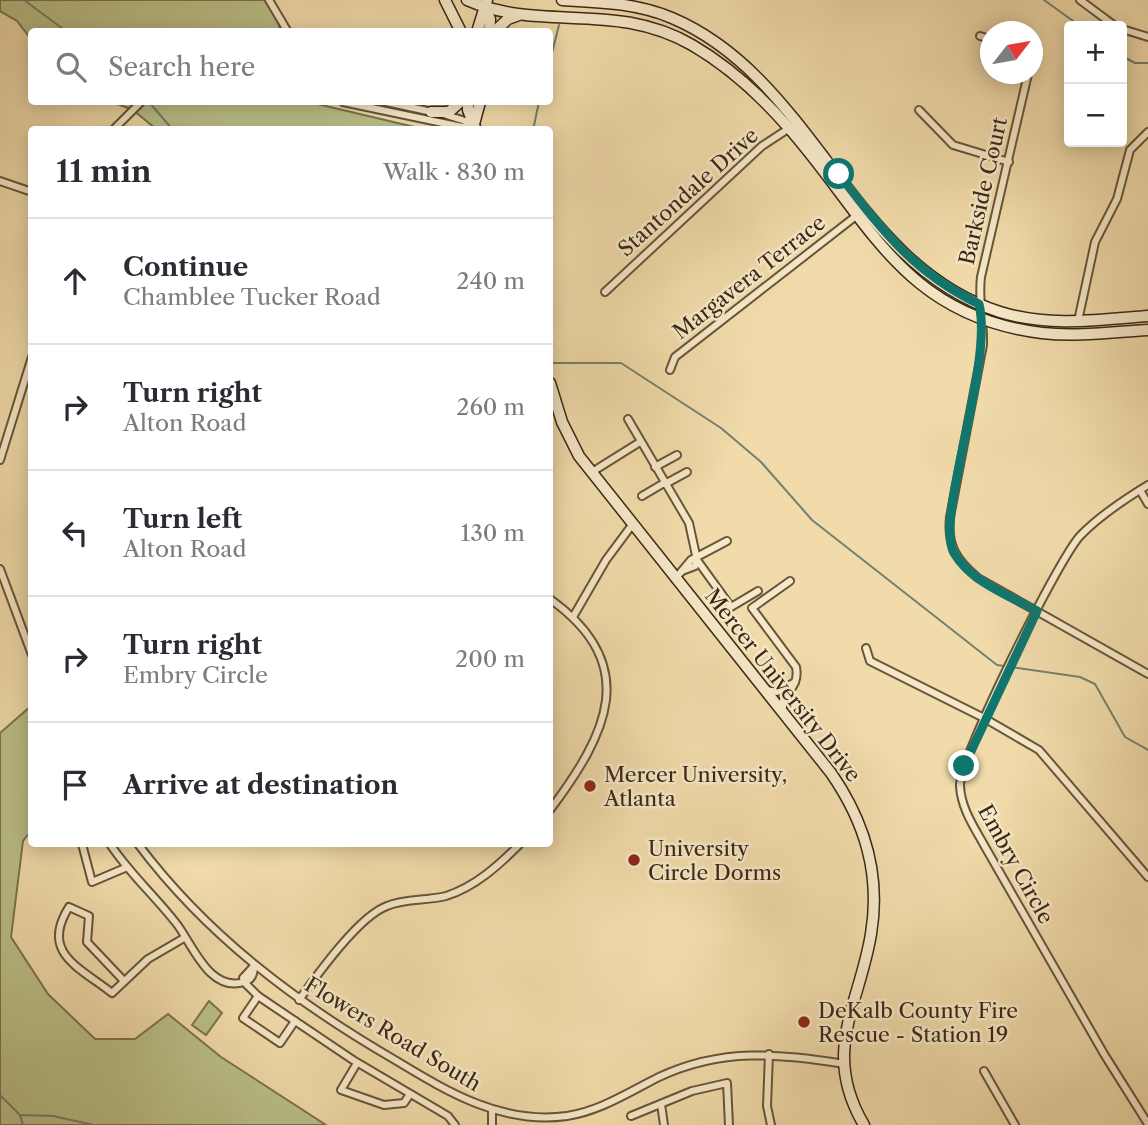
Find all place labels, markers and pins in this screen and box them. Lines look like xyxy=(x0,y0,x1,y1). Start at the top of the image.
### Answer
place label: Mercer University, Atlanta xyxy=(603,762,787,811)
marker: Mercer University, Atlanta xyxy=(582,778,598,794)
place label: University Circle Dorms xyxy=(648,836,781,885)
marker: University Circle Dorms xyxy=(626,852,642,868)
place label: DeKalb County Fire Rescue - Station 19 xyxy=(818,998,1018,1047)
marker: DeKalb County Fire Rescue - Station 19 xyxy=(796,1014,812,1030)

